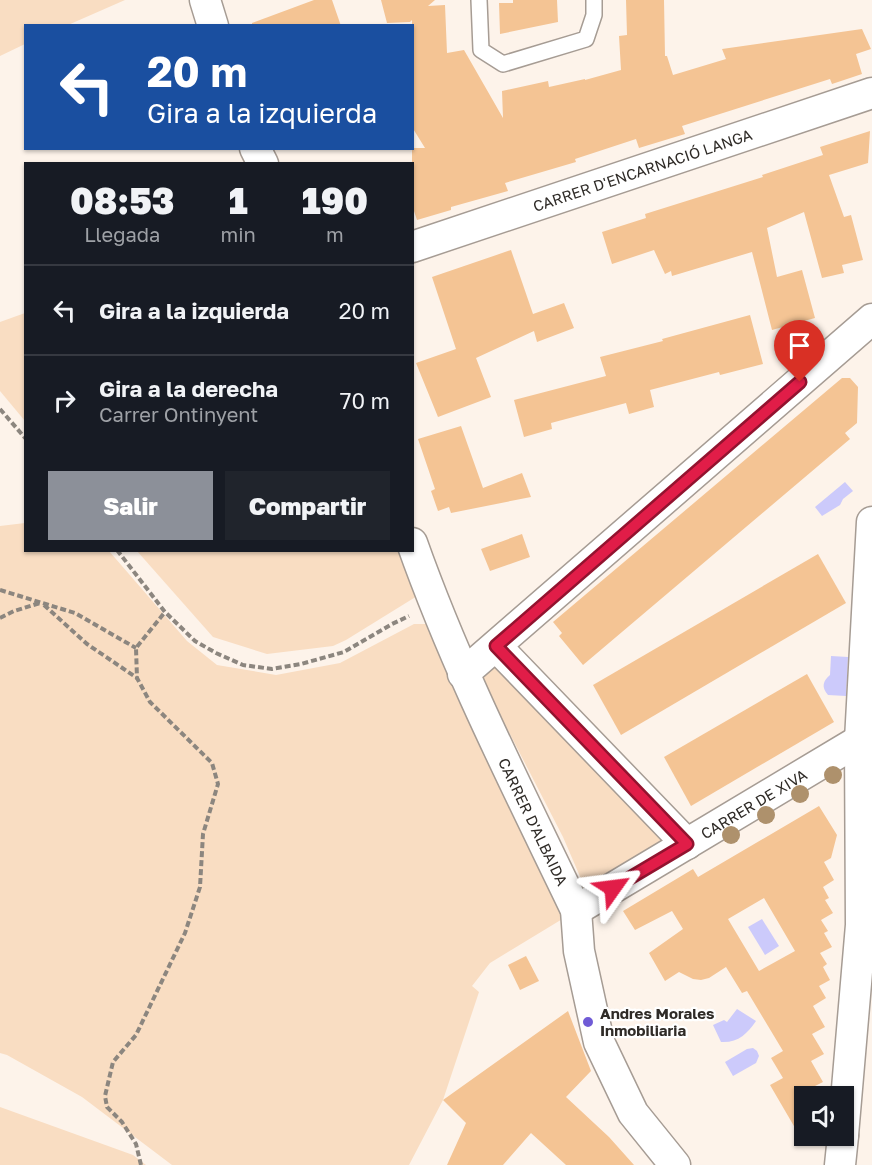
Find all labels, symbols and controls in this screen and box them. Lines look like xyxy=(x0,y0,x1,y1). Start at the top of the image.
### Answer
text: 20 m xyxy=(147,46,247,96)
icon: left xyxy=(48,48,126,126)
text: Gira a la izquierda xyxy=(147,97,377,129)
street label: CARRER D'ENCARNACIÓ LANGA xyxy=(531,125,754,215)
text: 08:53 xyxy=(70,179,175,222)
text: 1 xyxy=(229,179,248,222)
text: 190 xyxy=(302,179,368,222)
text: Llegada xyxy=(84,222,160,246)
text: min xyxy=(221,222,256,246)
text: m xyxy=(326,222,344,246)
icon: left xyxy=(48,294,81,327)
text: Gira a la izquierda xyxy=(99,297,289,324)
text: 20 m xyxy=(339,297,390,324)
pin xyxy=(774,320,825,382)
icon: arrive xyxy=(783,329,816,362)
text: Gira a la derecha xyxy=(99,375,278,402)
icon: right xyxy=(48,384,81,417)
text: 70 m xyxy=(340,387,390,414)
text: Carrer Ontinyent xyxy=(99,402,258,426)
button: Salir xyxy=(48,471,213,540)
button: Compartir xyxy=(225,471,390,540)
street label: CARRER D'ALBAIDA xyxy=(495,755,572,888)
street label: CARRER DE XIVA xyxy=(697,765,810,842)
position arrow xyxy=(581,856,645,920)
place label: Andres Morales Inmobiliaria xyxy=(600,1004,714,1039)
marker: Andres Morales Inmobiliaria xyxy=(581,1015,595,1029)
map controls xyxy=(794,1086,854,1146)
button: sound xyxy=(794,1086,854,1146)

